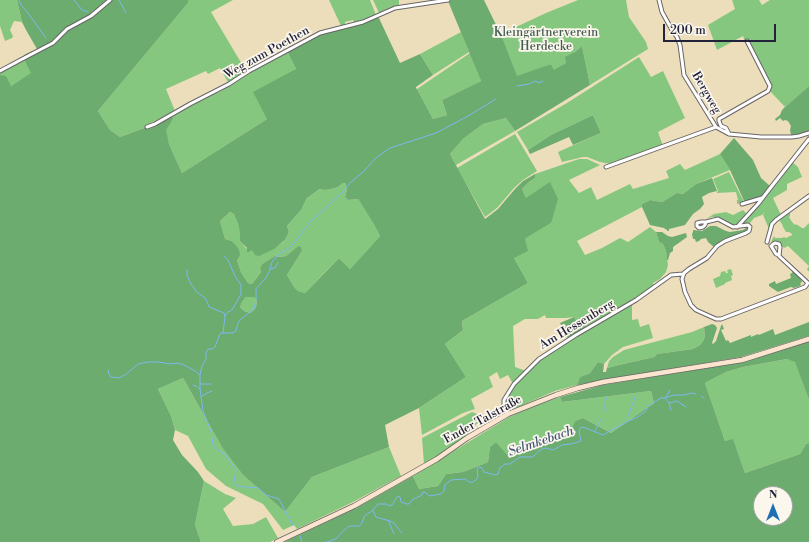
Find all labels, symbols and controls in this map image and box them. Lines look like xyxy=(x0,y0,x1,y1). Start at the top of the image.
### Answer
scale bar xyxy=(665,16,778,42)
text: 200 m xyxy=(670,23,706,38)
street label: Weg zum Poethen xyxy=(222,24,312,82)
park label: Kleingärtnerverein Herdecke xyxy=(494,26,598,54)
street label: Bergweg xyxy=(688,69,724,117)
street label: Am Hessenberg xyxy=(537,297,617,353)
street label: Ender Talstraße xyxy=(441,393,525,447)
water label: Selmkebach xyxy=(506,424,576,460)
north arrow xyxy=(753,486,793,526)
text: N xyxy=(769,488,777,502)

